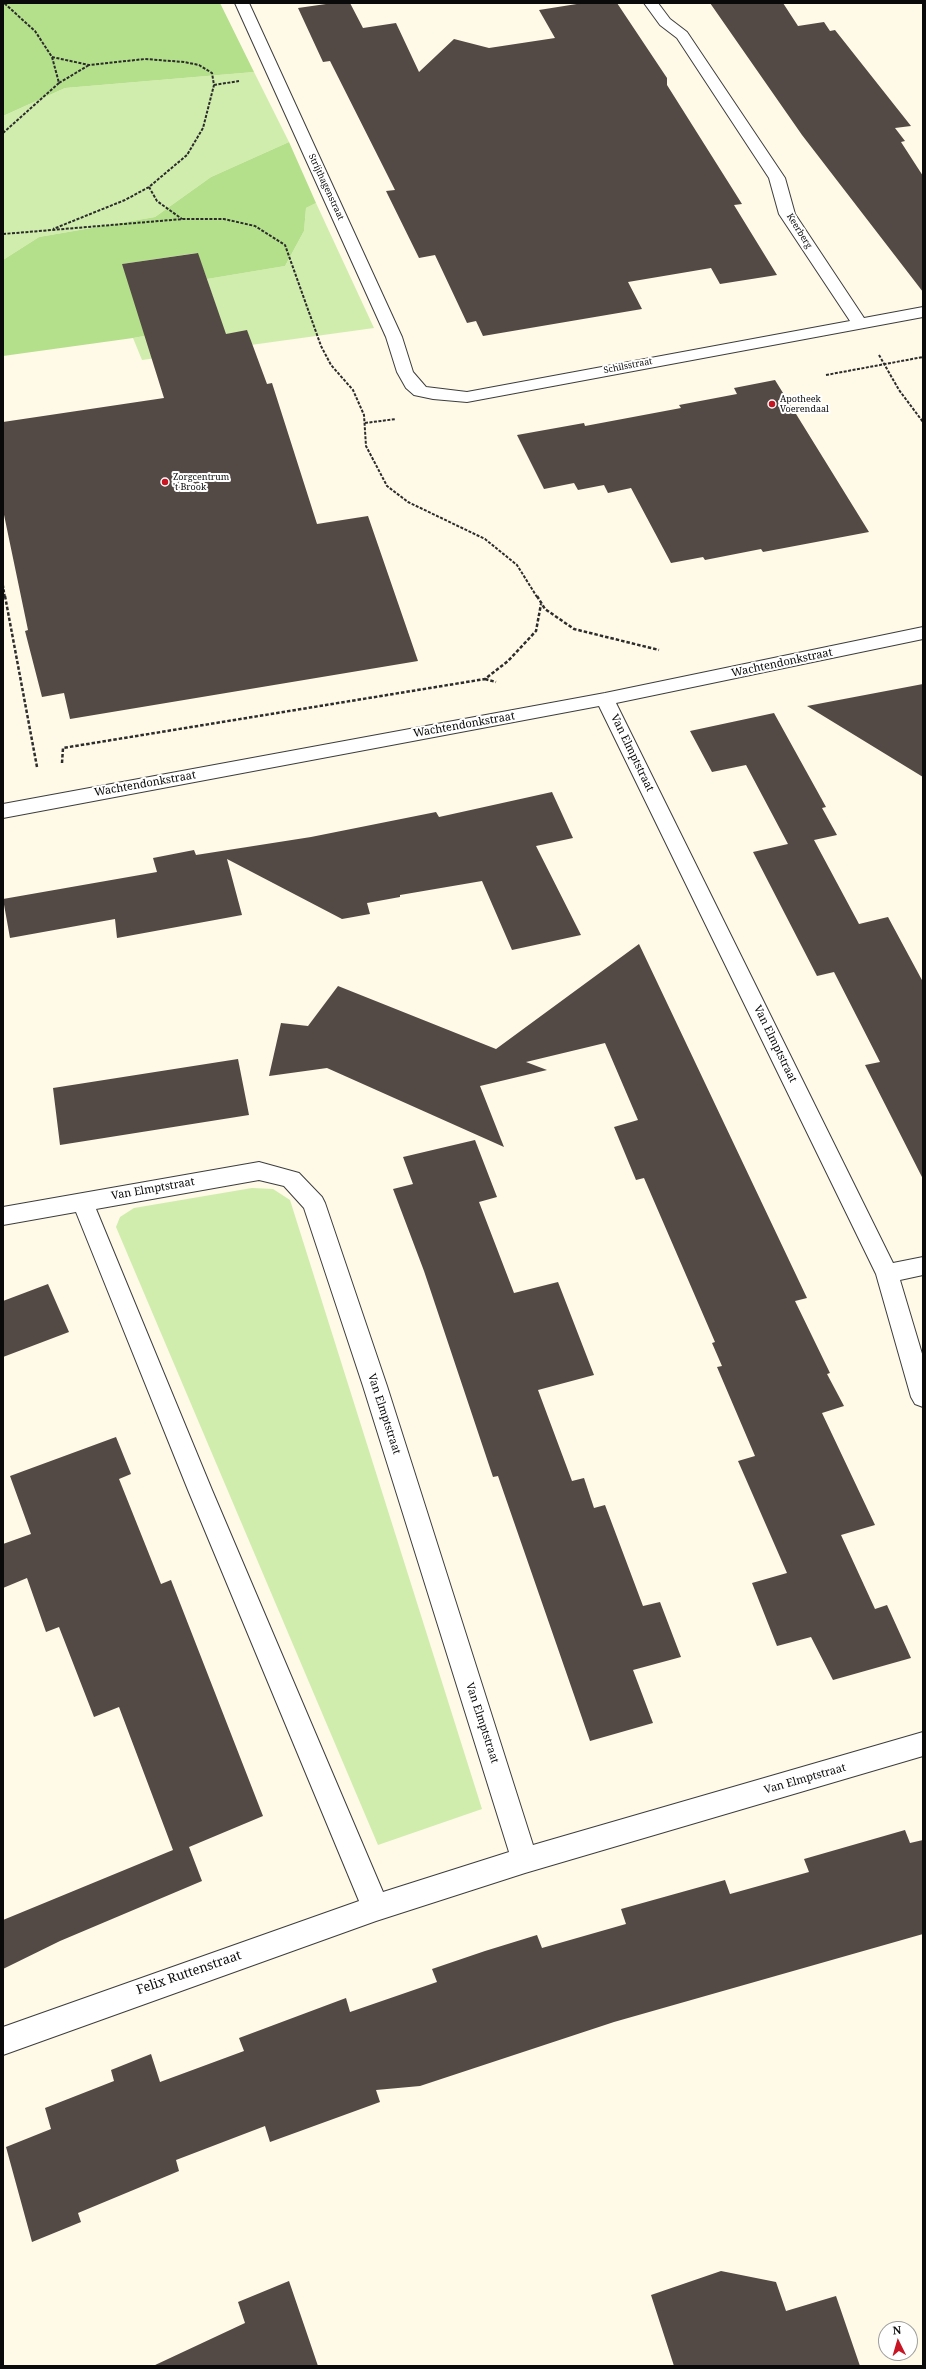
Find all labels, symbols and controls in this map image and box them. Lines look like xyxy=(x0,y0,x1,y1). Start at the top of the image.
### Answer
street label: Strijthagenstraat xyxy=(306,152,346,222)
street label: Keerberg xyxy=(784,211,814,251)
street label: Schilsstraat xyxy=(603,356,653,376)
place label: Apotheek Voerendaal xyxy=(780,394,829,415)
marker: Apotheek Voerendaal xyxy=(767,399,777,409)
place label: Zorgcentrum 't Brook xyxy=(173,472,229,493)
marker: Zorgcentrum 't Brook xyxy=(160,477,170,487)
street label: Wachtendonkstraat xyxy=(730,646,834,680)
street label: Wachtendonkstraat xyxy=(412,710,516,740)
street label: Van Elmptstraat xyxy=(608,712,656,794)
street label: Wachtendonkstraat xyxy=(93,769,197,799)
street label: Van Elmptstraat xyxy=(751,1003,799,1085)
street label: Van Elmptstraat xyxy=(110,1175,196,1203)
street label: Van Elmptstraat xyxy=(365,1372,403,1456)
street label: Van Elmptstraat xyxy=(463,1681,501,1765)
street label: Van Elmptstraat xyxy=(763,1761,847,1797)
street label: Felix Ruttenstraat xyxy=(134,1948,244,1998)
north arrow xyxy=(878,2321,918,2361)
text: N xyxy=(892,2322,902,2337)

